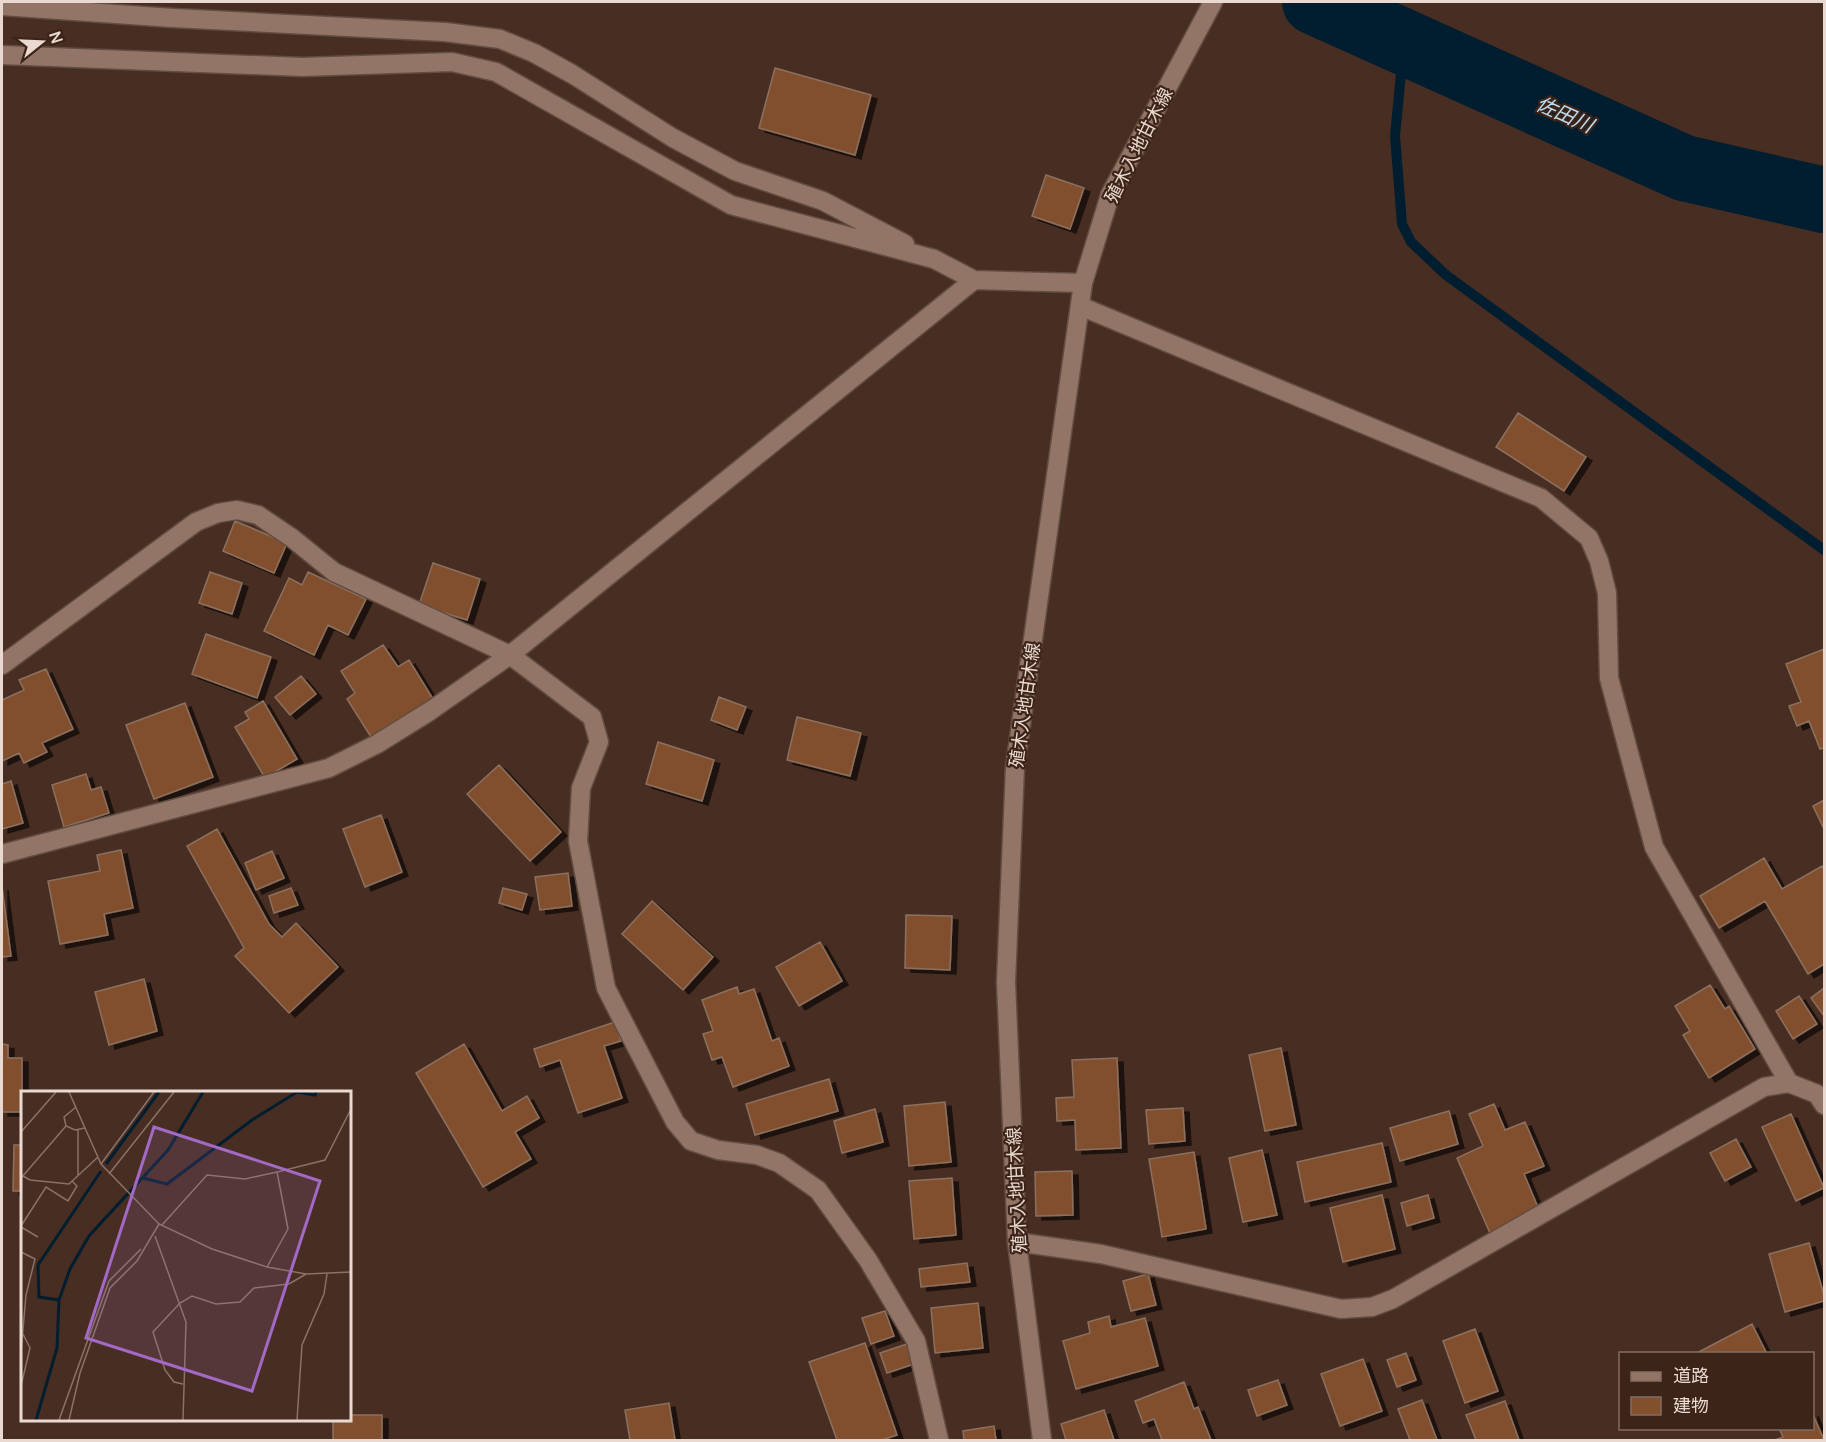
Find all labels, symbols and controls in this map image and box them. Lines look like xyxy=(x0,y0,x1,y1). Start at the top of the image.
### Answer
north arrow xyxy=(12,12,72,72)
text: N xyxy=(44,28,69,46)
street label: 殖木入地甘木線 xyxy=(1099,83,1177,207)
water label: 佐田川 xyxy=(1532,89,1600,139)
street label: 殖木入地甘木線 xyxy=(1003,641,1045,769)
inset map xyxy=(21,1091,351,1421)
street label: 殖木入地甘木線 xyxy=(1001,1126,1031,1254)
legend xyxy=(1619,1352,1814,1430)
text: 道路 xyxy=(1673,1363,1709,1387)
text: 建物 xyxy=(1673,1393,1709,1417)

